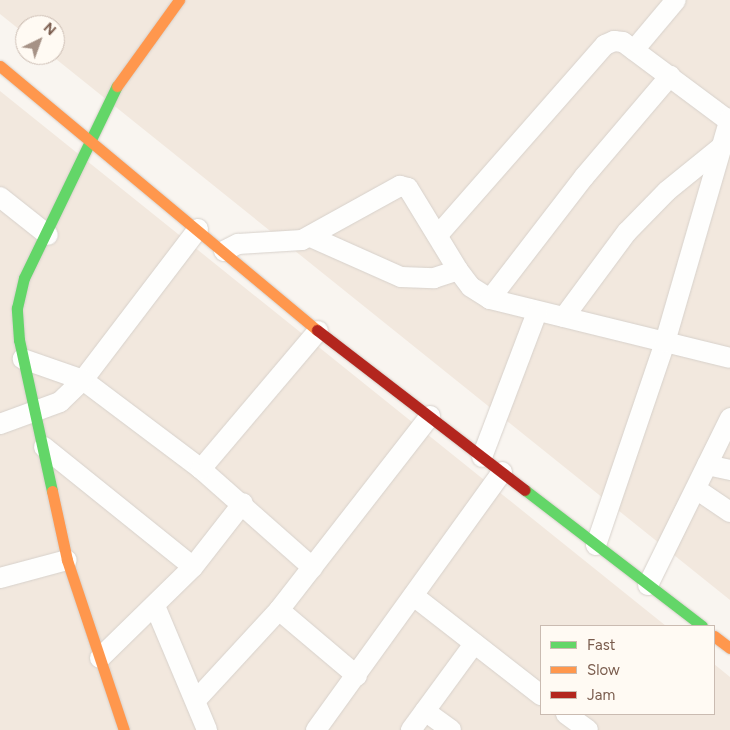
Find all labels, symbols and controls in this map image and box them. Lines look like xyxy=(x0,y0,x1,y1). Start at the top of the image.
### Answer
north arrow xyxy=(15,15,65,65)
text: N xyxy=(40,19,59,39)
legend xyxy=(540,625,715,715)
text: Fast xyxy=(587,636,615,654)
text: Slow xyxy=(587,661,620,679)
text: Jam xyxy=(587,686,615,704)

